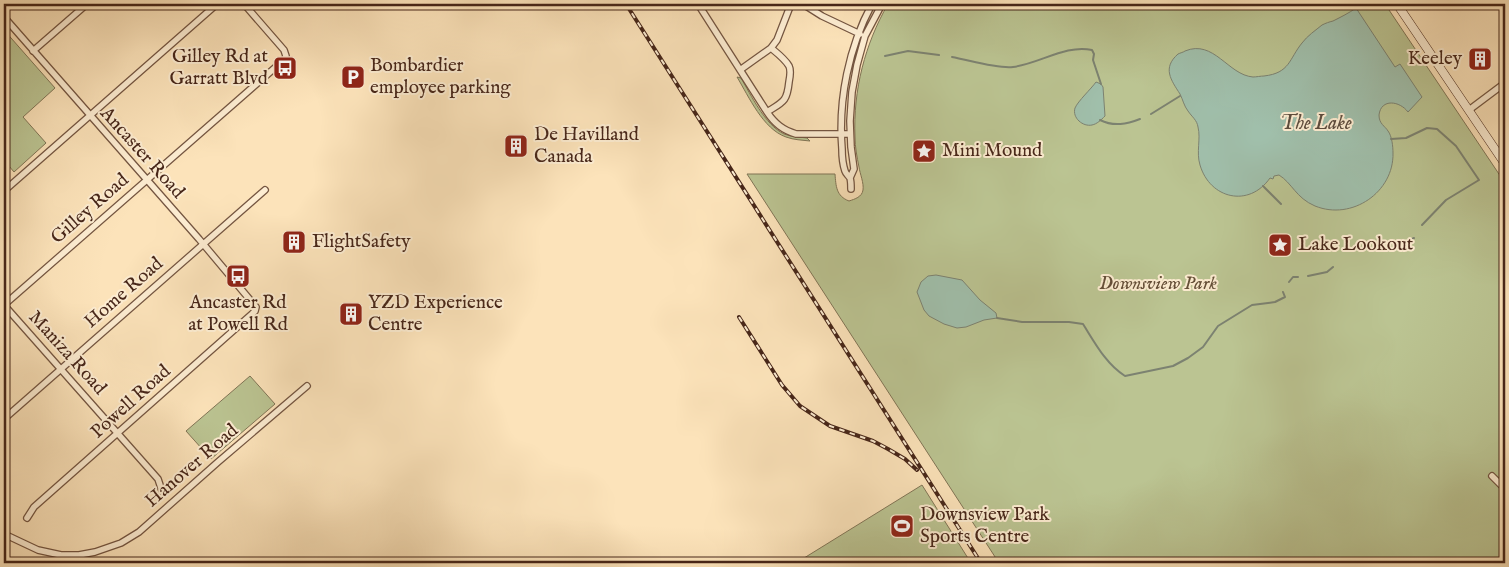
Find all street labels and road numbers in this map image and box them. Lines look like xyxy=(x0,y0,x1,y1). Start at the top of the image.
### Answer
street label: Ancaster Road xyxy=(94,101,190,205)
street label: Gilley Road xyxy=(46,168,135,249)
street label: Home Road xyxy=(80,252,169,334)
street label: Maniza Road xyxy=(23,306,112,401)
street label: Powell Road xyxy=(86,359,177,444)
street label: Hanover Road xyxy=(140,418,244,513)

